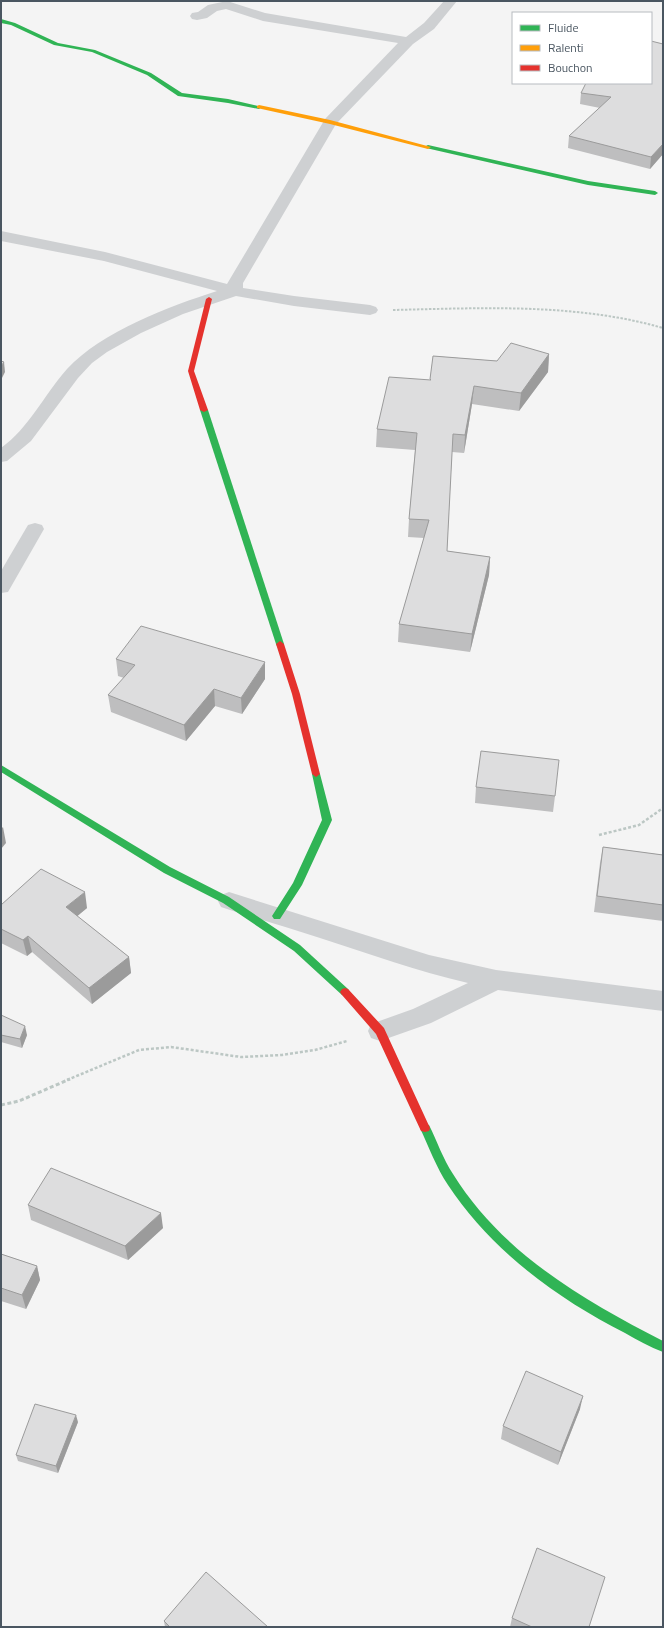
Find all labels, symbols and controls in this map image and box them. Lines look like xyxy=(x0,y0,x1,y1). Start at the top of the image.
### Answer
legend xyxy=(512,12,652,84)
text: Fluide xyxy=(548,18,579,37)
text: Ralenti xyxy=(548,38,583,57)
text: Bouchon xyxy=(548,58,593,77)

